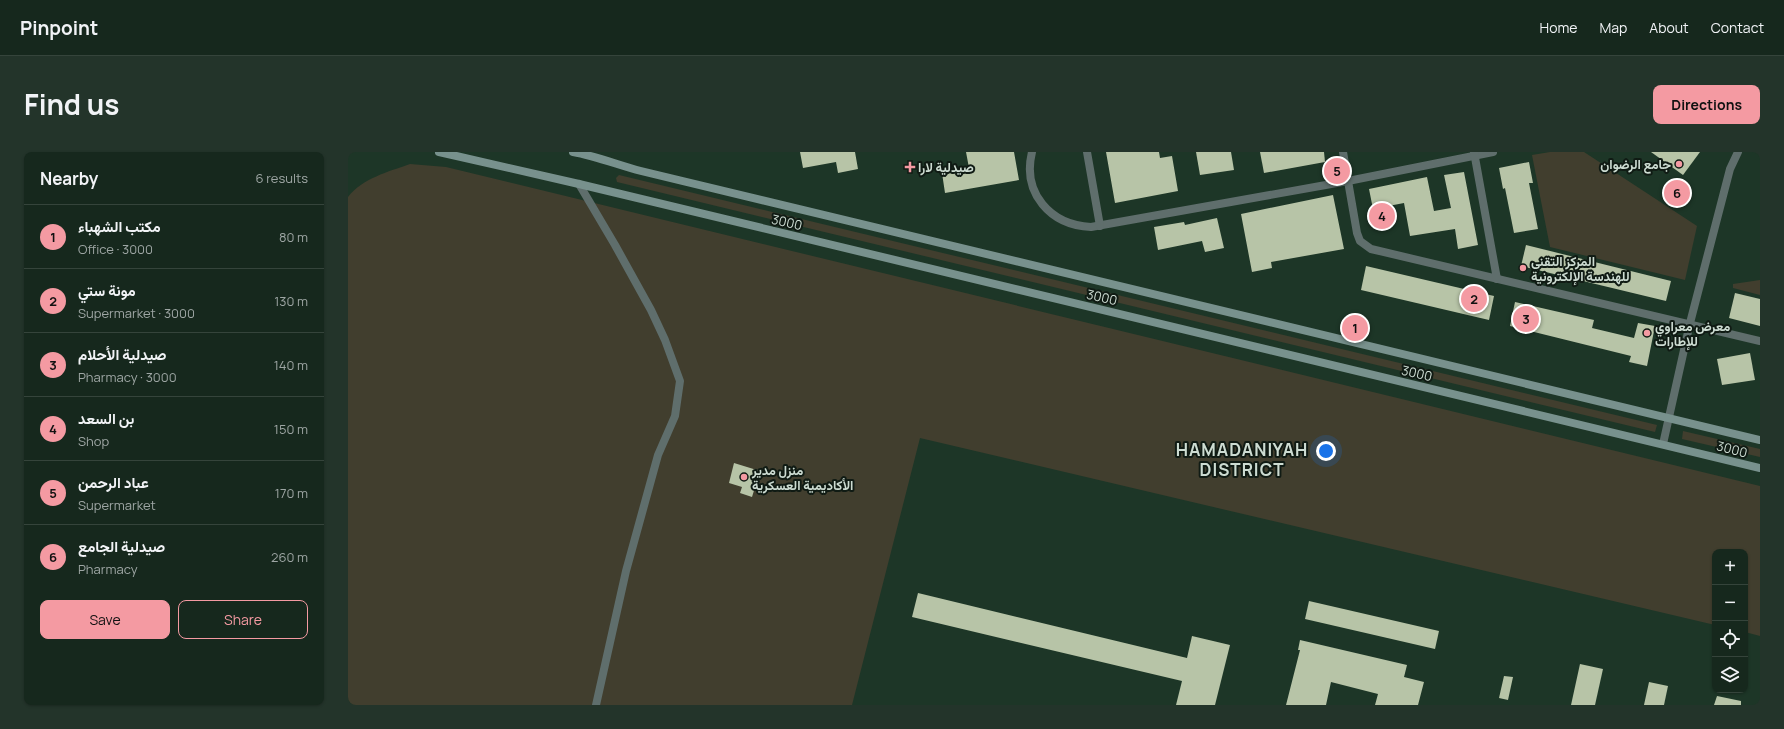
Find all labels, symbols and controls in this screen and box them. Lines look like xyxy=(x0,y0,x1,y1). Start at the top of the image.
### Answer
text: Pinpoint xyxy=(20,15,98,41)
text: Home xyxy=(1540,18,1577,37)
text: Map xyxy=(1599,18,1627,37)
text: About xyxy=(1649,18,1689,37)
text: Contact xyxy=(1711,18,1764,37)
text: Find us xyxy=(24,85,119,123)
button: Directions xyxy=(1653,85,1760,124)
place label: جامع الرضوان xyxy=(1600,155,1671,174)
pin: 5 xyxy=(1324,156,1350,186)
place label: صيدلية لارا xyxy=(918,158,974,176)
marker: جامع الرضوان xyxy=(1674,159,1684,169)
marker: صيدلية لارا xyxy=(905,162,915,172)
text: Nearby xyxy=(40,167,98,190)
text: 6 results xyxy=(256,169,308,187)
pin: 6 xyxy=(1664,178,1690,208)
pin: 4 xyxy=(1369,201,1395,231)
street label: 3000 xyxy=(770,210,804,234)
text: مكتب الشهباء xyxy=(78,216,161,237)
text: 1 xyxy=(50,228,56,246)
text: 80 m xyxy=(279,228,308,246)
text: Office · 3000 xyxy=(78,240,153,258)
place label: المركز التقني للهندسة الإلكترونية xyxy=(1531,252,1630,286)
marker: المركز التقني للهندسة الإلكترونية xyxy=(1518,263,1528,273)
text: مونة ستي xyxy=(78,280,136,301)
pin: 2 xyxy=(1461,284,1487,314)
street label: 3000 xyxy=(1085,285,1119,309)
text: 2 xyxy=(49,292,57,310)
text: 130 m xyxy=(274,292,308,310)
text: Supermarket · 3000 xyxy=(78,304,195,322)
pin: 3 xyxy=(1513,304,1539,334)
pin: 1 xyxy=(1342,313,1368,343)
place label: معرض معراوي للإطارات xyxy=(1655,317,1730,351)
marker: معرض معراوي للإطارات xyxy=(1642,328,1652,338)
text: صيدلية الأحلام xyxy=(78,344,167,365)
text: 3 xyxy=(49,356,57,374)
text: 140 m xyxy=(274,356,308,374)
street label: 3000 xyxy=(1400,361,1434,385)
text: Pharmacy · 3000 xyxy=(78,368,177,386)
text: بن السعد xyxy=(78,408,134,429)
text: 4 xyxy=(49,420,57,438)
text: 150 m xyxy=(274,420,308,438)
text: Shop xyxy=(78,432,109,450)
street label: 3000 xyxy=(1715,437,1749,461)
district label: HAMADANIYAH DISTRICT xyxy=(1176,438,1308,481)
your location xyxy=(1316,441,1336,461)
place label: منزل مدير الأكاديمية العسكرية xyxy=(751,461,853,494)
text: عباد الرحمن xyxy=(78,472,149,493)
marker: منزل مدير الأكاديمية العسكرية xyxy=(739,472,749,482)
text: 5 xyxy=(49,484,57,502)
text: 170 m xyxy=(275,484,308,502)
text: Supermarket xyxy=(78,496,156,514)
text: صيدلية الجامع xyxy=(78,536,165,557)
text: 6 xyxy=(49,548,57,566)
text: 260 m xyxy=(271,548,308,566)
map controls xyxy=(1712,549,1748,693)
button: + xyxy=(1712,549,1748,585)
text: Pharmacy xyxy=(78,560,138,578)
button: − xyxy=(1712,585,1748,621)
button: Save xyxy=(40,600,170,639)
button: Share xyxy=(178,600,308,639)
button: locate xyxy=(1712,621,1748,657)
button: layers xyxy=(1712,657,1748,693)

